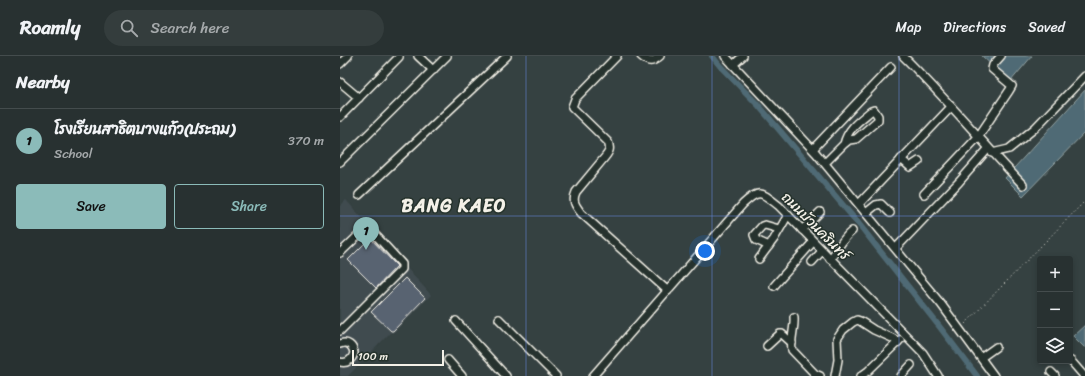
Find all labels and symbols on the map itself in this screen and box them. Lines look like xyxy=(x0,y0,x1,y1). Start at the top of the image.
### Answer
street label: ถนนบัวนครินทร์ xyxy=(775,186,858,269)
district label: BANG KAEO xyxy=(402,190,506,222)
pin: 1 xyxy=(353,217,379,250)
your location xyxy=(695,241,715,261)
scale bar xyxy=(352,348,444,367)

